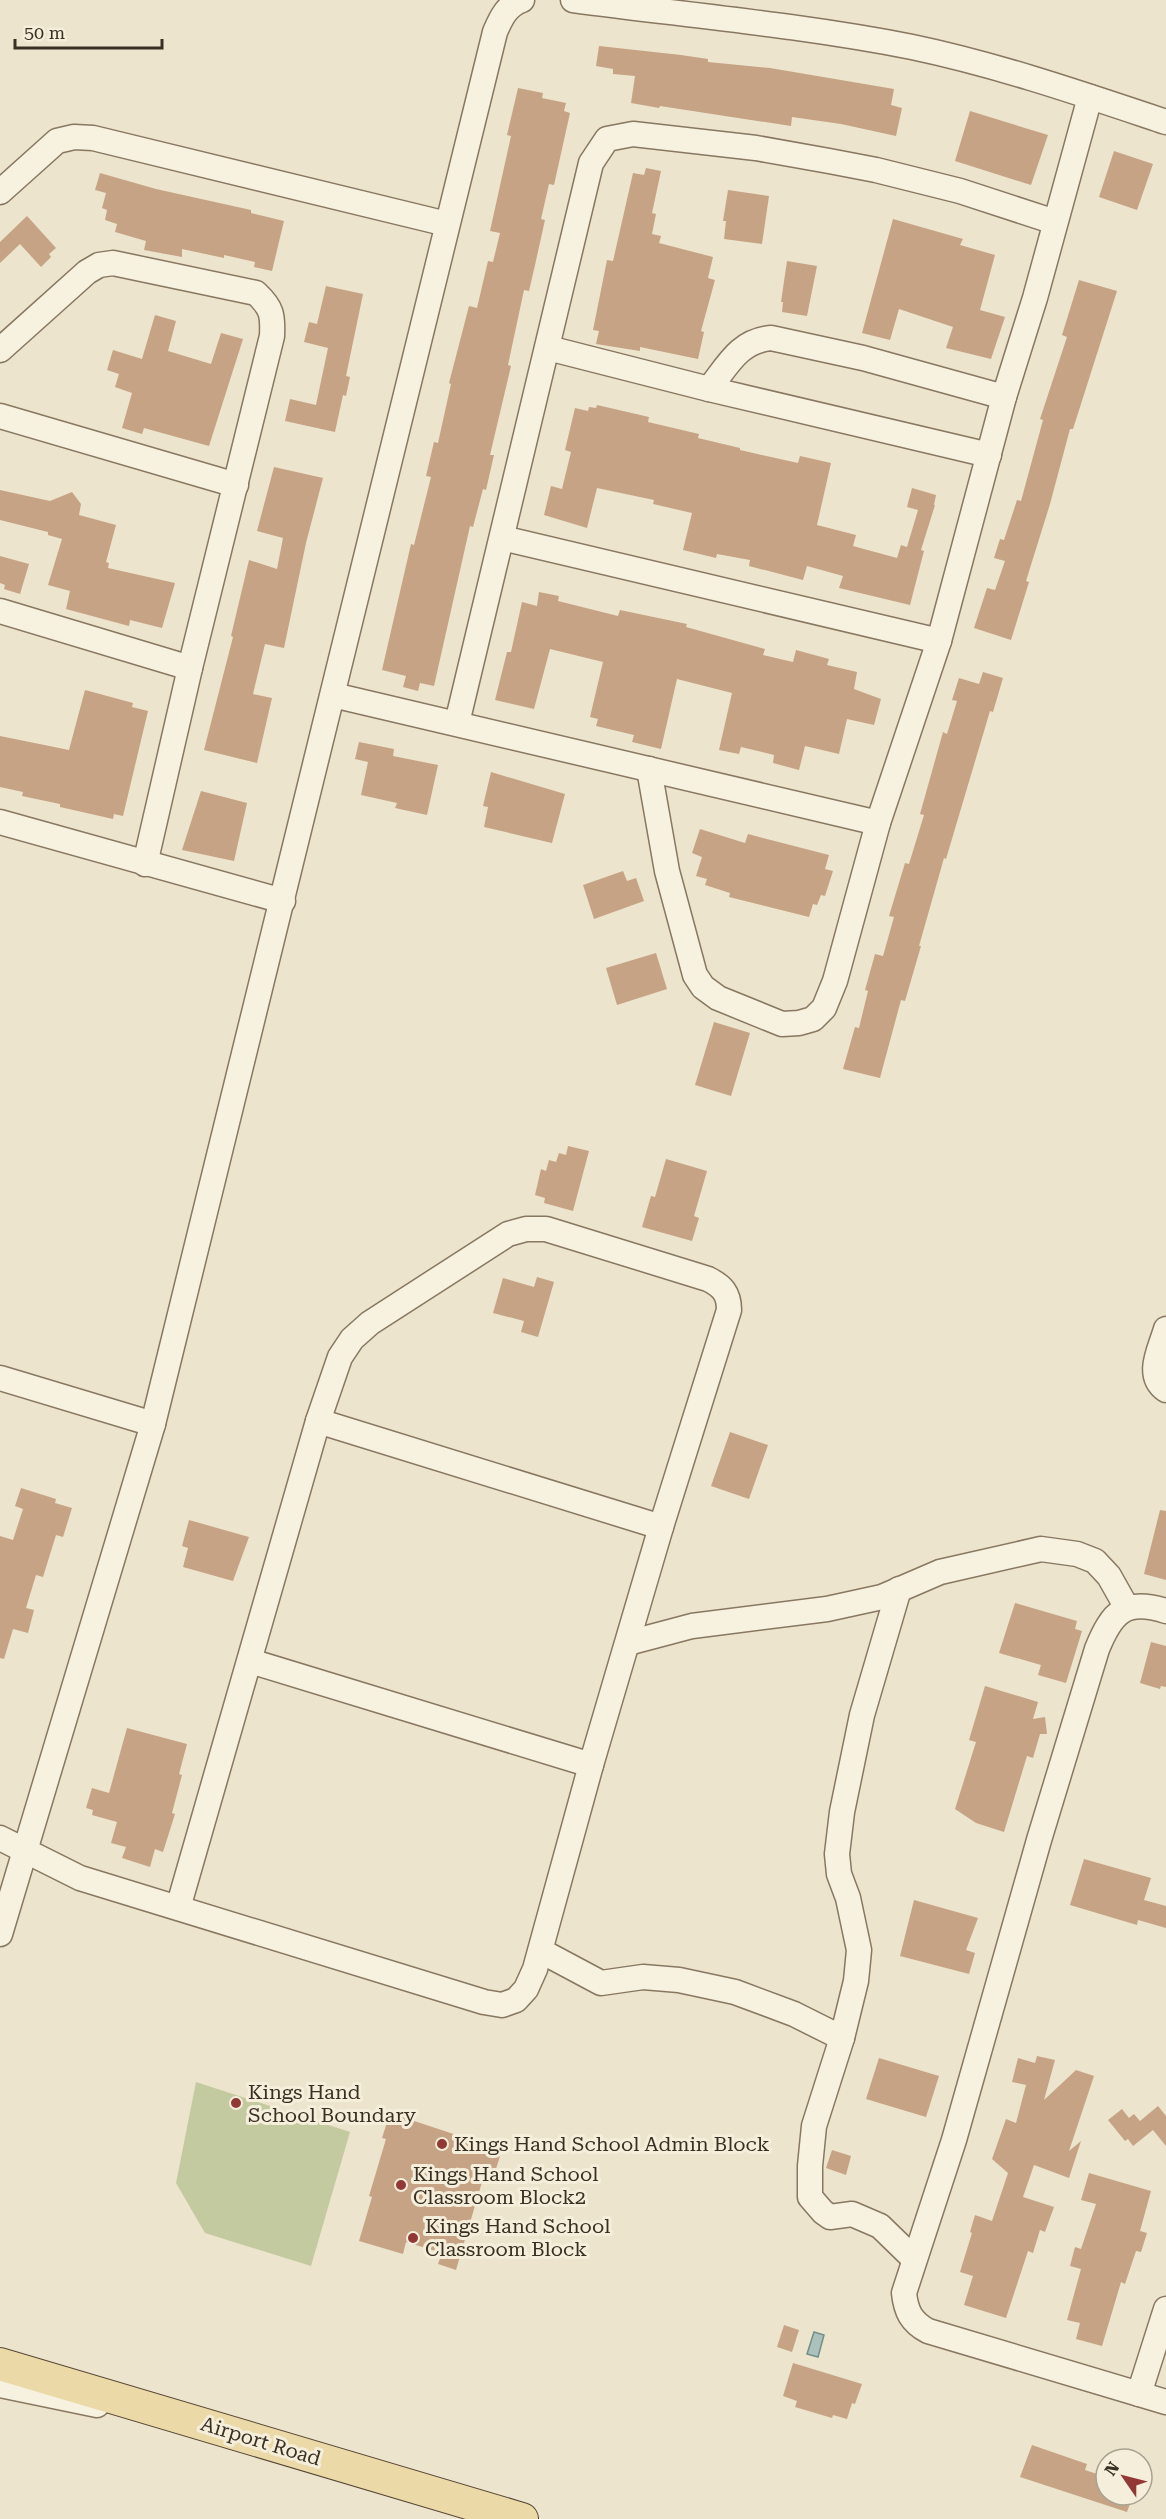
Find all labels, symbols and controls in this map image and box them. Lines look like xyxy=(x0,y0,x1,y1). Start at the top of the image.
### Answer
scale bar xyxy=(15,12,162,50)
text: 50 m xyxy=(24,22,65,43)
place label: Kings Hand School Boundary xyxy=(248,2080,416,2127)
marker: Kings Hand School Boundary xyxy=(229,2096,243,2110)
place label: Kings Hand School Admin Block xyxy=(454,2132,770,2156)
marker: Kings Hand School Admin Block xyxy=(435,2137,449,2151)
place label: Kings Hand School Classroom Block2 xyxy=(413,2162,598,2209)
marker: Kings Hand School Classroom Block2 xyxy=(394,2178,408,2192)
place label: Kings Hand School Classroom Block xyxy=(425,2214,610,2261)
marker: Kings Hand School Classroom Block xyxy=(406,2231,420,2245)
street label: Airport Road xyxy=(198,2411,324,2471)
north arrow xyxy=(1094,2447,1154,2507)
text: N xyxy=(1101,2458,1123,2479)

